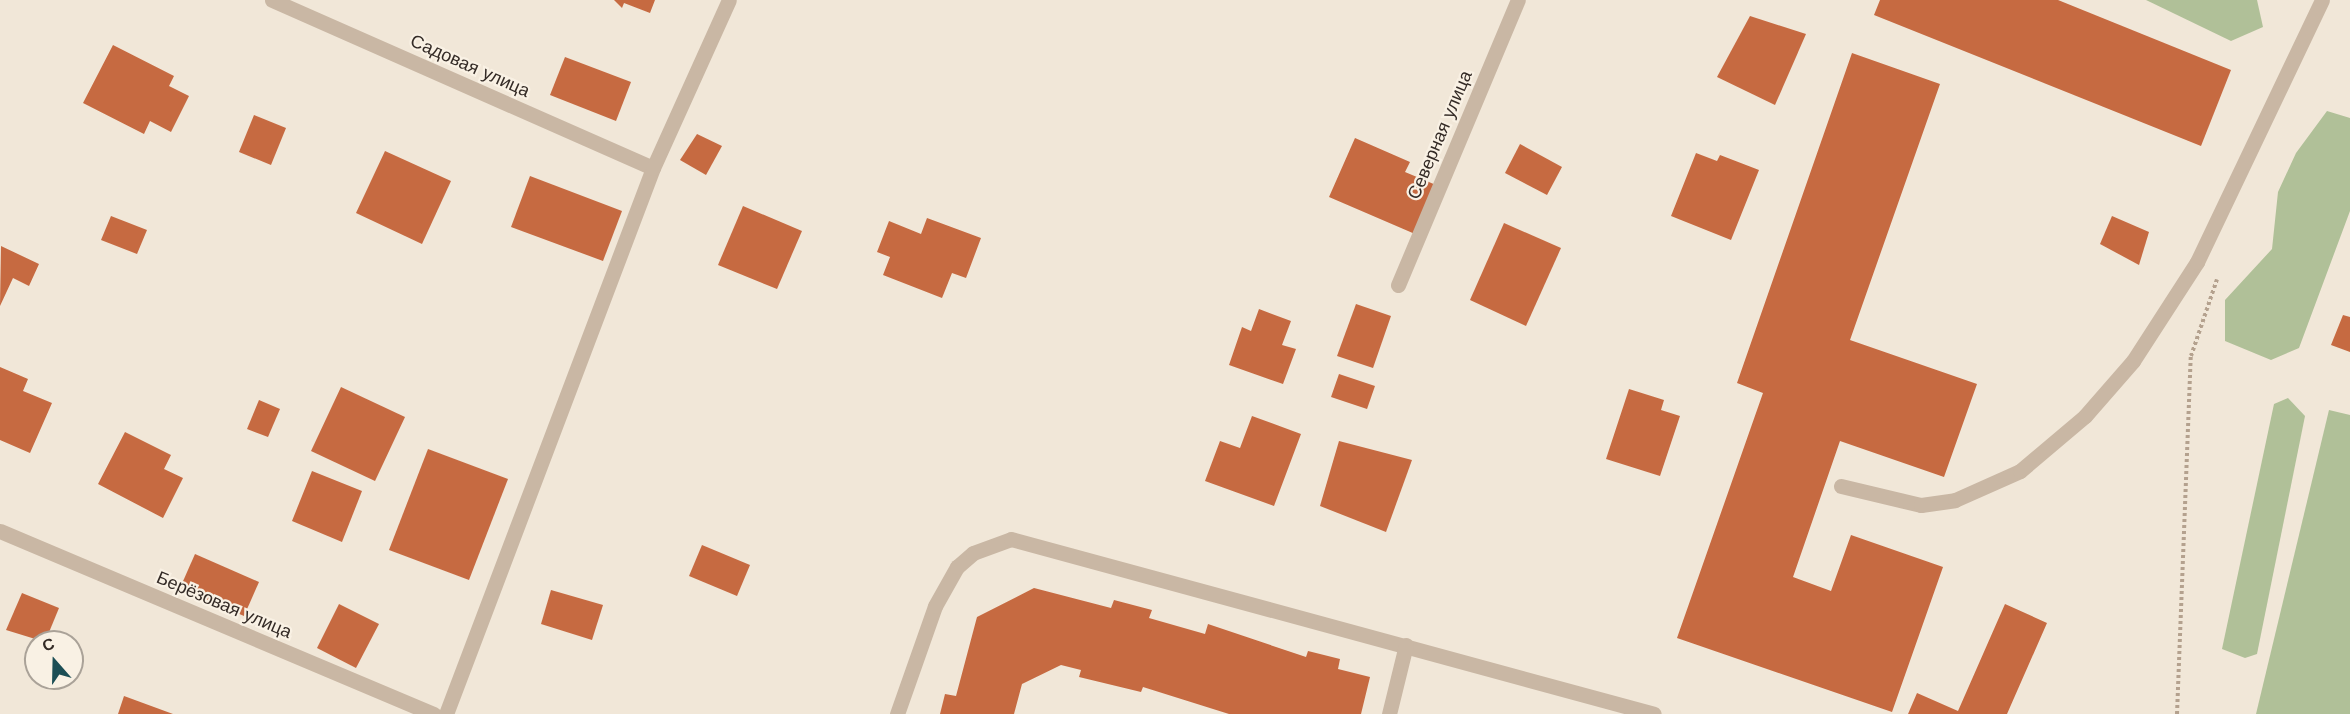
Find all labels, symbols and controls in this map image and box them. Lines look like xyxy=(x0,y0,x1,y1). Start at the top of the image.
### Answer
street label: Садовая улица xyxy=(407,30,533,102)
street label: Северная улица xyxy=(1403,67,1477,203)
street label: Берёзовая улица xyxy=(153,567,295,643)
north arrow xyxy=(24,630,84,690)
text: С xyxy=(40,634,57,655)

